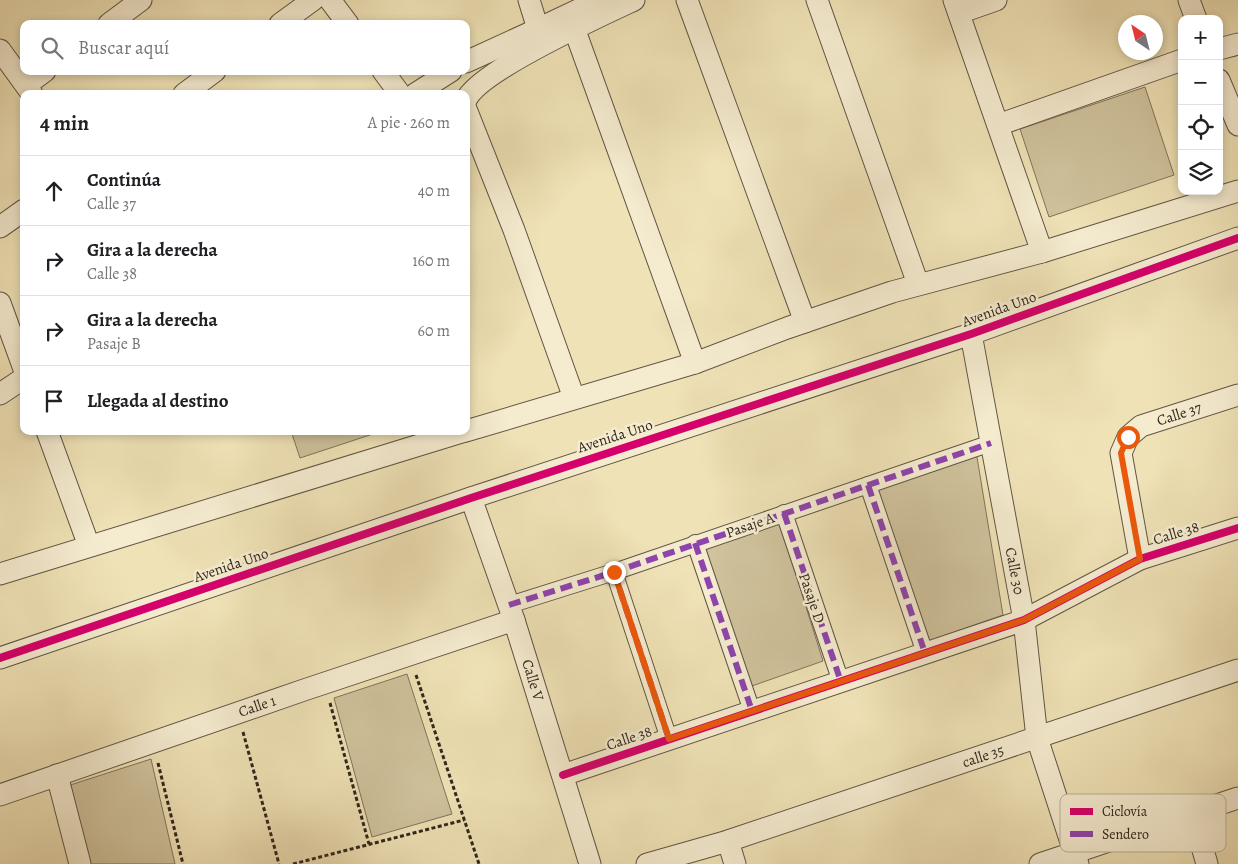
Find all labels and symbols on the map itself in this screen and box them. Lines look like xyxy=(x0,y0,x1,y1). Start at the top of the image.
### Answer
north arrow xyxy=(1118,15,1163,60)
street label: Avenida Uno xyxy=(958,286,1039,332)
street label: Calle 37 xyxy=(1154,397,1205,431)
street label: Avenida Uno xyxy=(574,414,655,458)
route start xyxy=(1117,426,1140,449)
street label: Pasaje A xyxy=(723,507,777,543)
street label: Calle 38 xyxy=(1151,517,1201,549)
street label: Avenida Uno xyxy=(190,543,271,587)
street label: Calle 30 xyxy=(1001,546,1029,596)
route end xyxy=(603,561,626,584)
street label: Pasaje D xyxy=(794,570,830,626)
street label: Calle V xyxy=(517,657,549,704)
street label: Calle 1 xyxy=(236,690,278,722)
street label: Calle 38 xyxy=(604,721,654,755)
street label: calle 35 xyxy=(960,740,1006,772)
legend xyxy=(1060,794,1226,852)
text: Ciclovía xyxy=(1102,802,1148,821)
text: Sendero xyxy=(1102,825,1149,844)

